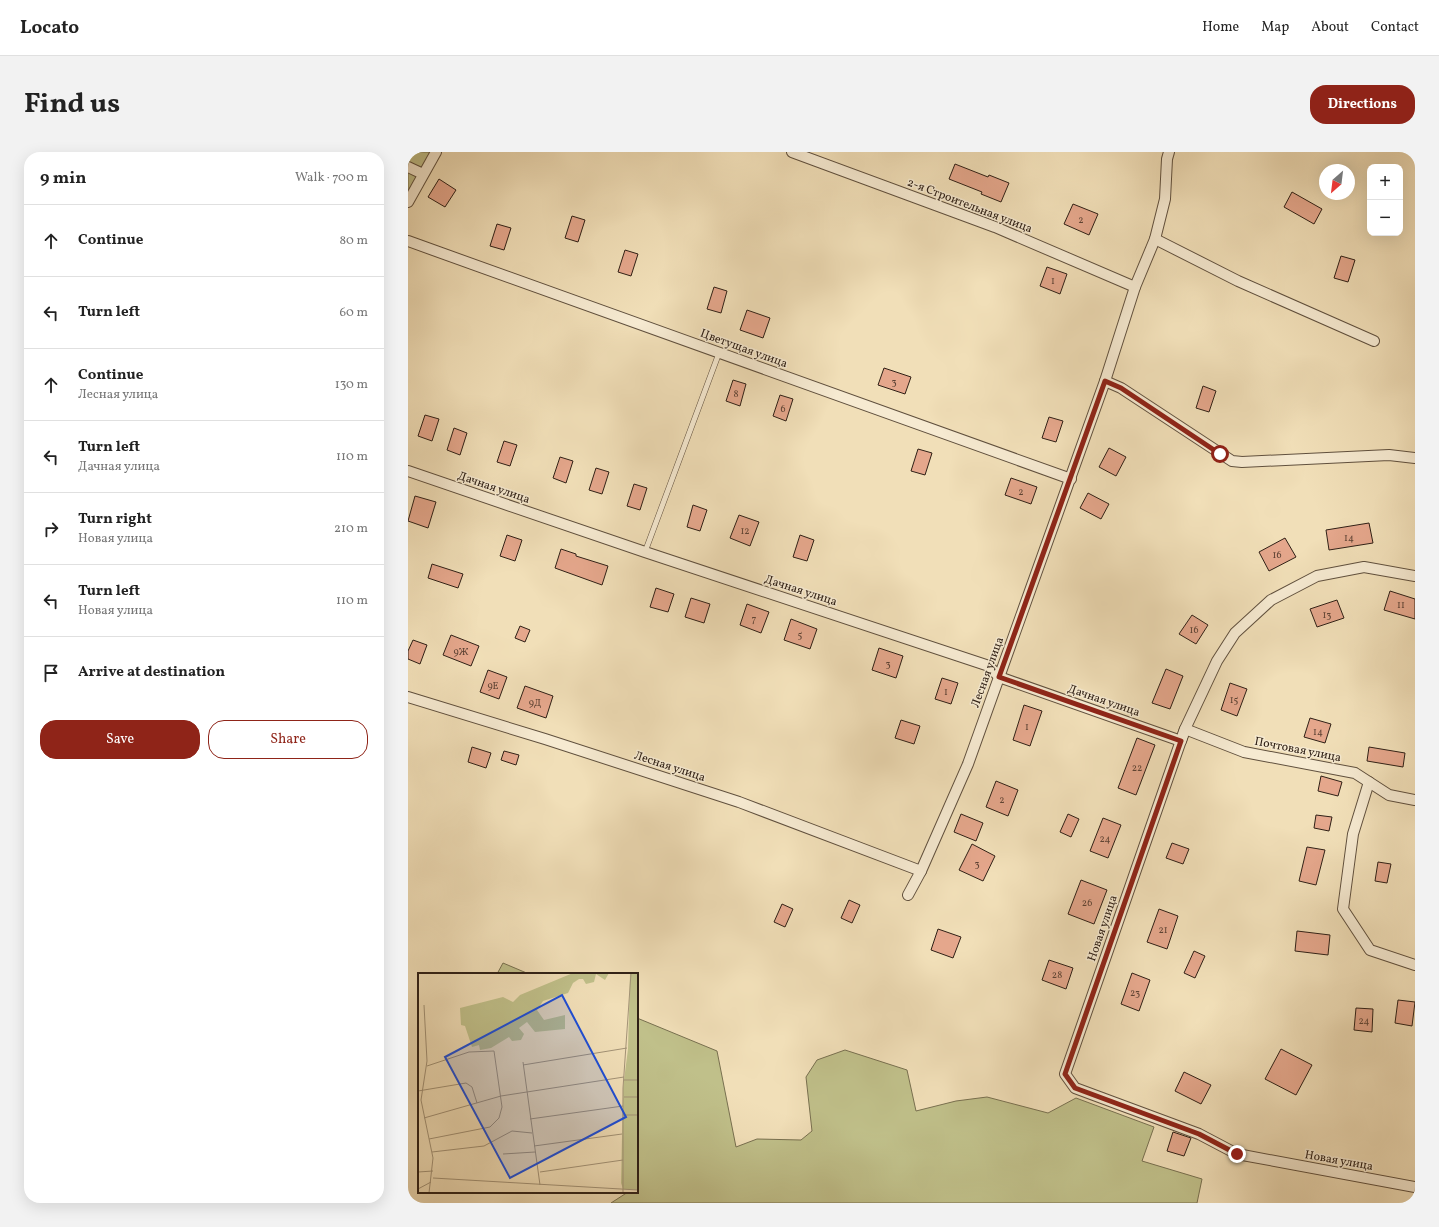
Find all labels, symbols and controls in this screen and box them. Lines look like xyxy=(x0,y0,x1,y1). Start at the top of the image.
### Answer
text: Locato xyxy=(20,15,79,41)
text: Home xyxy=(1202,18,1239,37)
text: Map xyxy=(1261,18,1289,37)
text: About xyxy=(1311,18,1349,37)
text: Contact xyxy=(1371,18,1419,37)
text: Find us xyxy=(24,85,120,124)
button: Directions xyxy=(1310,85,1415,124)
north arrow xyxy=(1319,164,1355,200)
map controls xyxy=(1367,164,1403,236)
button: + xyxy=(1367,164,1403,200)
text: 9 min xyxy=(40,167,86,190)
text: Walk · 700 m xyxy=(295,169,368,187)
street label: 2-я Строительная улица xyxy=(905,175,1035,237)
button: − xyxy=(1367,200,1403,236)
house number: 2 xyxy=(1078,213,1084,227)
icon: ahead xyxy=(40,230,62,252)
text: Continue xyxy=(78,230,143,251)
text: 80 m xyxy=(339,232,368,250)
house number: 1 xyxy=(1051,274,1055,288)
icon: left xyxy=(40,302,62,324)
text: Turn left xyxy=(78,302,140,323)
text: 60 m xyxy=(340,304,368,322)
street label: Цветущая улица xyxy=(698,326,790,372)
text: Continue xyxy=(78,365,143,386)
icon: ahead xyxy=(40,374,62,396)
house number: 3 xyxy=(891,375,897,389)
text: 130 m xyxy=(335,376,368,394)
text: Лесная улица xyxy=(78,386,158,404)
house number: 8 xyxy=(733,387,739,401)
house number: 6 xyxy=(780,402,786,416)
text: Turn left xyxy=(78,437,140,458)
route start xyxy=(1211,445,1229,463)
icon: left xyxy=(40,446,62,468)
text: 110 m xyxy=(336,448,368,466)
text: Дачная улица xyxy=(78,458,160,476)
street label: Дачная улица xyxy=(455,468,532,508)
house number: 2 xyxy=(1018,485,1024,499)
text: Turn right xyxy=(78,509,152,530)
icon: right xyxy=(40,518,62,540)
text: 210 m xyxy=(334,520,368,538)
house number: 12 xyxy=(740,524,750,538)
text: Новая улица xyxy=(78,530,153,548)
house number: 14 xyxy=(1344,531,1354,545)
house number: 16 xyxy=(1273,548,1281,562)
street label: Дачная улица xyxy=(762,572,839,610)
text: Turn left xyxy=(78,581,140,602)
icon: left xyxy=(40,590,62,612)
text: 110 m xyxy=(336,592,368,610)
house number: 11 xyxy=(1397,598,1405,612)
text: Новая улица xyxy=(78,602,153,620)
house number: 13 xyxy=(1322,608,1332,622)
house number: 7 xyxy=(752,612,757,626)
house number: 16 xyxy=(1190,623,1198,637)
house number: 5 xyxy=(798,628,803,642)
street label: Лесная улица xyxy=(968,635,1008,710)
house number: 9Ж xyxy=(454,645,469,659)
house number: 3 xyxy=(885,657,891,671)
icon: arrive xyxy=(40,662,62,684)
text: Arrive at destination xyxy=(78,662,225,683)
house number: 9Е xyxy=(487,679,499,693)
street label: Дачная улица xyxy=(1065,681,1142,721)
house number: 1 xyxy=(944,685,948,699)
house number: 15 xyxy=(1230,693,1239,707)
house number: 9Д xyxy=(529,696,541,710)
button: Save xyxy=(40,720,200,759)
button: Share xyxy=(208,720,368,759)
house number: 1 xyxy=(1025,720,1029,734)
house number: 14 xyxy=(1313,725,1323,739)
street label: Почтовая улица xyxy=(1253,734,1342,766)
street label: Лесная улица xyxy=(632,748,707,786)
house number: 22 xyxy=(1132,761,1142,775)
house number: 2 xyxy=(999,793,1005,807)
house number: 24 xyxy=(1099,832,1111,846)
house number: 3 xyxy=(974,857,980,871)
street label: Новая улица xyxy=(1084,893,1122,964)
house number: 26 xyxy=(1082,896,1092,910)
house number: 21 xyxy=(1158,923,1168,937)
house number: 28 xyxy=(1052,968,1062,982)
inset map xyxy=(418,973,638,1193)
house number: 23 xyxy=(1130,986,1140,1000)
house number: 24 xyxy=(1358,1014,1370,1028)
route end xyxy=(1228,1145,1246,1163)
street label: Новая улица xyxy=(1303,1147,1374,1175)

